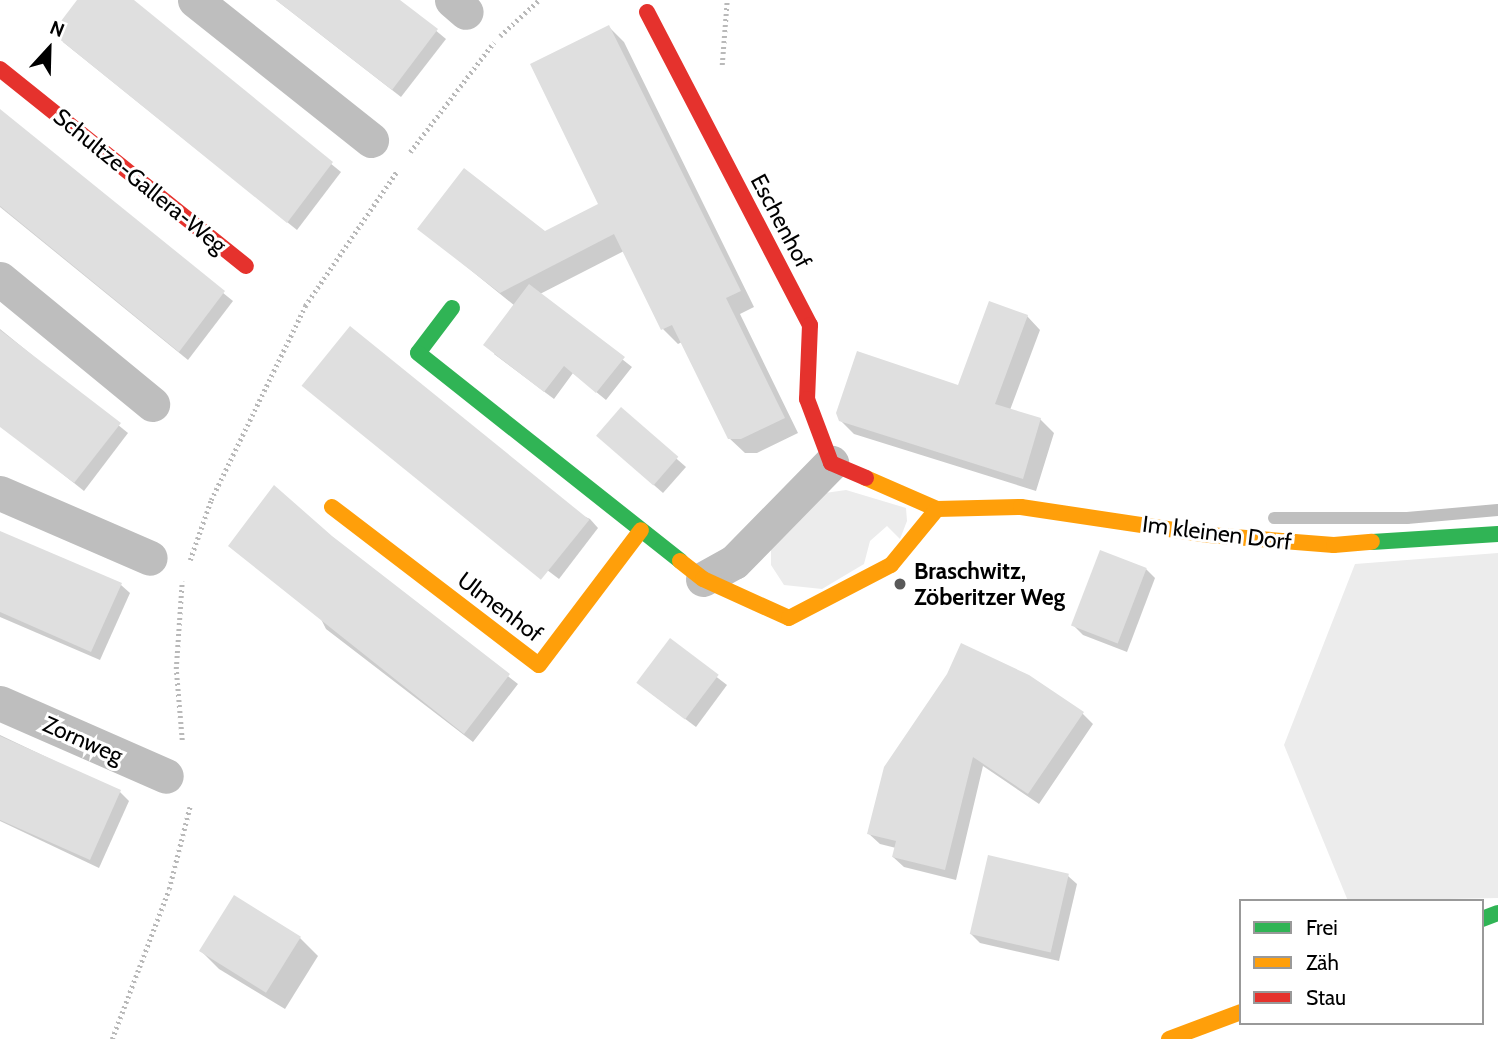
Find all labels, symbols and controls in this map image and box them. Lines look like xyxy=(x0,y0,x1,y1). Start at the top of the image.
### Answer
north arrow xyxy=(14,14,84,84)
text: N xyxy=(47,16,68,42)
street label: Schultze-Gallera-Weg xyxy=(48,103,232,259)
street label: Eschenhof xyxy=(745,169,817,273)
street label: Im kleinen Dorf xyxy=(1141,510,1293,556)
place label: Braschwitz, Zöberitzer Weg xyxy=(914,557,1065,611)
street label: Ulmenhof xyxy=(452,566,548,648)
marker: Braschwitz, Zöberitzer Weg xyxy=(892,576,908,592)
street label: Zornweg xyxy=(39,710,127,770)
legend xyxy=(1239,899,1484,1025)
text: Frei xyxy=(1306,915,1338,940)
text: Zäh xyxy=(1306,950,1339,975)
text: Stau xyxy=(1306,985,1346,1010)

